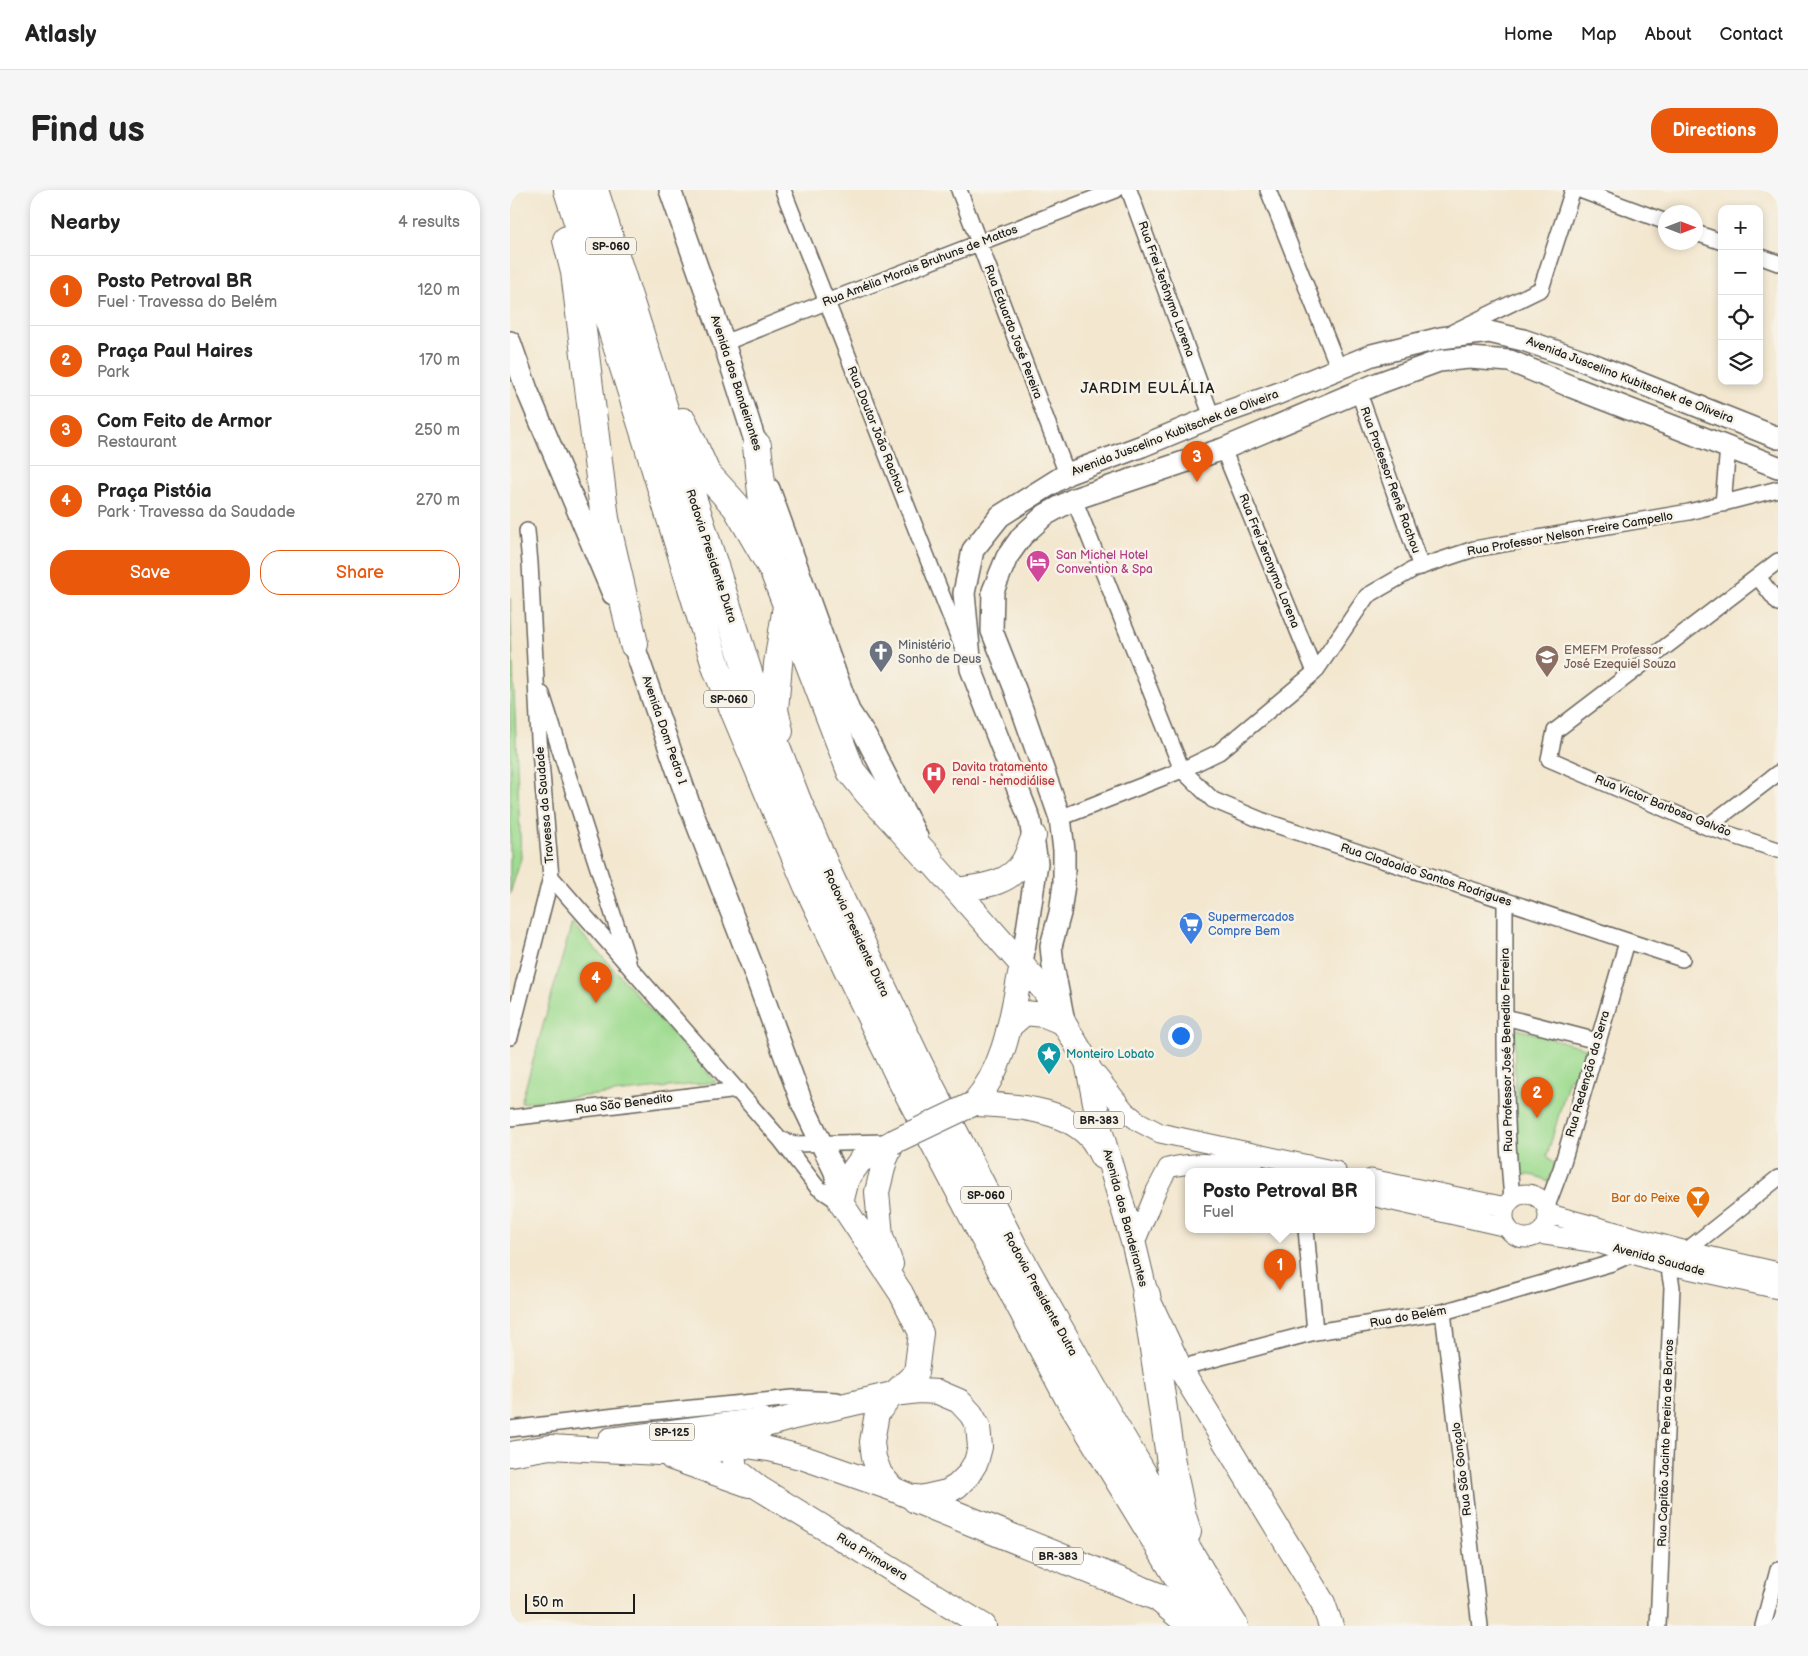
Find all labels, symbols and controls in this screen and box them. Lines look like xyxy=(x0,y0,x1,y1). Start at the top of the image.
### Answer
text: Atlasly xyxy=(25,20,96,49)
text: Home xyxy=(1504,24,1553,45)
text: Map xyxy=(1581,24,1617,45)
text: About xyxy=(1645,24,1692,45)
text: Contact xyxy=(1720,24,1783,45)
button: Directions xyxy=(1651,108,1778,153)
text: Find us xyxy=(30,109,145,152)
north arrow xyxy=(1658,205,1703,250)
map controls xyxy=(1718,205,1763,385)
button: + xyxy=(1718,205,1763,250)
text: Nearby xyxy=(50,210,120,235)
text: 4 results xyxy=(398,213,460,232)
street label: Rua Frei Jerônymo Lorena xyxy=(1134,219,1198,359)
street label: Rua Amélia Morais Bruhuns de Mattos xyxy=(820,222,1020,310)
road number: SP-060 xyxy=(586,238,636,254)
button: − xyxy=(1718,250,1763,295)
street label: Rua Eduardo José Pereira xyxy=(981,263,1046,401)
text: Posto Petroval BR xyxy=(97,270,252,293)
text: 1 xyxy=(63,281,69,300)
text: 120 m xyxy=(417,281,460,300)
text: Fuel · Travessa do Belém xyxy=(97,293,277,312)
button: locate xyxy=(1718,295,1763,340)
street label: Avenida dos Bandeirantes xyxy=(707,313,765,453)
street label: Avenida Juscelino Kubitschek de Oliveira xyxy=(1524,333,1736,427)
text: Praça Paul Haires xyxy=(97,340,253,363)
button: layers xyxy=(1718,340,1763,385)
text: 2 xyxy=(61,351,71,370)
text: 170 m xyxy=(419,351,460,370)
text: Park xyxy=(97,363,129,382)
street label: Rua Doutor João Rachou xyxy=(844,364,908,496)
district label: JARDIM EULÁLIA xyxy=(1081,379,1215,398)
street label: Avenida Juscelino Kubitschek de Oliveira xyxy=(1069,386,1281,480)
street label: Rua Professor Renê Rachou xyxy=(1356,405,1424,555)
text: Com Feito de Armor xyxy=(97,410,272,433)
text: 3 xyxy=(61,421,71,440)
text: 250 m xyxy=(414,421,460,440)
text: Restaurant xyxy=(97,433,177,452)
pin: 3 xyxy=(1181,441,1213,482)
text: Praça Pistóia xyxy=(97,480,212,503)
street label: Rodovia Presidente Dutra xyxy=(682,487,740,625)
text: 4 xyxy=(61,491,71,510)
text: 270 m xyxy=(416,491,460,510)
street label: Rua Frei Jeronymo Lorena xyxy=(1235,492,1303,630)
text: Park · Travessa da Saudade xyxy=(97,503,295,522)
street label: Rua Professor Nelson Freire Campello xyxy=(1466,508,1674,560)
place label: San Michel Hotel Convention & Spa xyxy=(1056,548,1153,577)
hotel icon: San Michel Hotel Convention & Spa xyxy=(1025,549,1051,583)
button: Save xyxy=(50,550,250,595)
button: Share xyxy=(260,550,460,595)
place label: Ministério Sonho de Deus xyxy=(898,638,981,667)
church icon: Ministério Sonho de Deus xyxy=(868,639,894,673)
place label: EMEFM Professor José Ezequiel Souza xyxy=(1564,643,1676,672)
school or university icon: EMEFM Professor José Ezequiel Souza xyxy=(1534,644,1560,678)
street label: Avenida Dom Pedro I xyxy=(638,674,690,786)
road number: SP-060 xyxy=(704,690,754,708)
street label: Travessa da Saudade xyxy=(532,746,558,864)
place label: Davita tratamento renal - hemodiálise xyxy=(952,760,1055,789)
hospital icon: Davita tratamento renal - hemodiálise xyxy=(921,761,947,795)
street label: Rua Victor Barbosa Galvão xyxy=(1593,772,1734,840)
street label: Rua Clodoaldo Santos Rodrigues xyxy=(1338,840,1514,910)
street label: Rodovia Presidente Dutra xyxy=(820,867,892,1000)
place label: Supermercados Compre Bem xyxy=(1208,910,1294,939)
supermarket icon: Supermercados Compre Bem xyxy=(1178,911,1204,945)
street label: Rua Professor José Benedito Ferreira xyxy=(1498,948,1516,1152)
pin: 4 xyxy=(580,962,612,1003)
street label: Rua Redenção da Serra xyxy=(1563,1009,1613,1139)
your location xyxy=(1168,1023,1194,1049)
place icon: Monteiro Lobato xyxy=(1036,1041,1062,1075)
place label: Monteiro Lobato xyxy=(1066,1047,1155,1062)
pin: 2 xyxy=(1521,1077,1553,1118)
street label: Rua São Benedito xyxy=(574,1091,674,1117)
road number: BR-383 xyxy=(1074,1112,1124,1128)
street label: Avenida dos Bandeirantes xyxy=(1099,1148,1151,1288)
popup xyxy=(1185,1168,1375,1233)
text: Posto Petroval BR xyxy=(1202,1180,1358,1203)
bar icon: Bar do Peixe xyxy=(1685,1185,1711,1219)
road number: SP-060 xyxy=(961,1186,1011,1204)
place label: Bar do Peixe xyxy=(1611,1191,1680,1206)
text: Fuel xyxy=(1202,1203,1234,1222)
street label: Rodovia Presidente Dutra xyxy=(1000,1229,1080,1359)
street label: Avenida Saudade xyxy=(1611,1241,1707,1279)
pin: 1 xyxy=(1264,1249,1296,1290)
street label: Rua do Belém xyxy=(1369,1303,1447,1331)
street label: Rua Capitão Jacinto Pereira de Barros xyxy=(1655,1339,1677,1547)
street label: Rua São Gonçalo xyxy=(1449,1421,1475,1517)
road number: SP-125 xyxy=(650,1424,694,1440)
street label: Rua Primavera xyxy=(834,1530,910,1584)
road number: BR-383 xyxy=(1033,1548,1083,1564)
scale bar xyxy=(525,1591,635,1614)
text: 50 m xyxy=(532,1594,564,1611)

